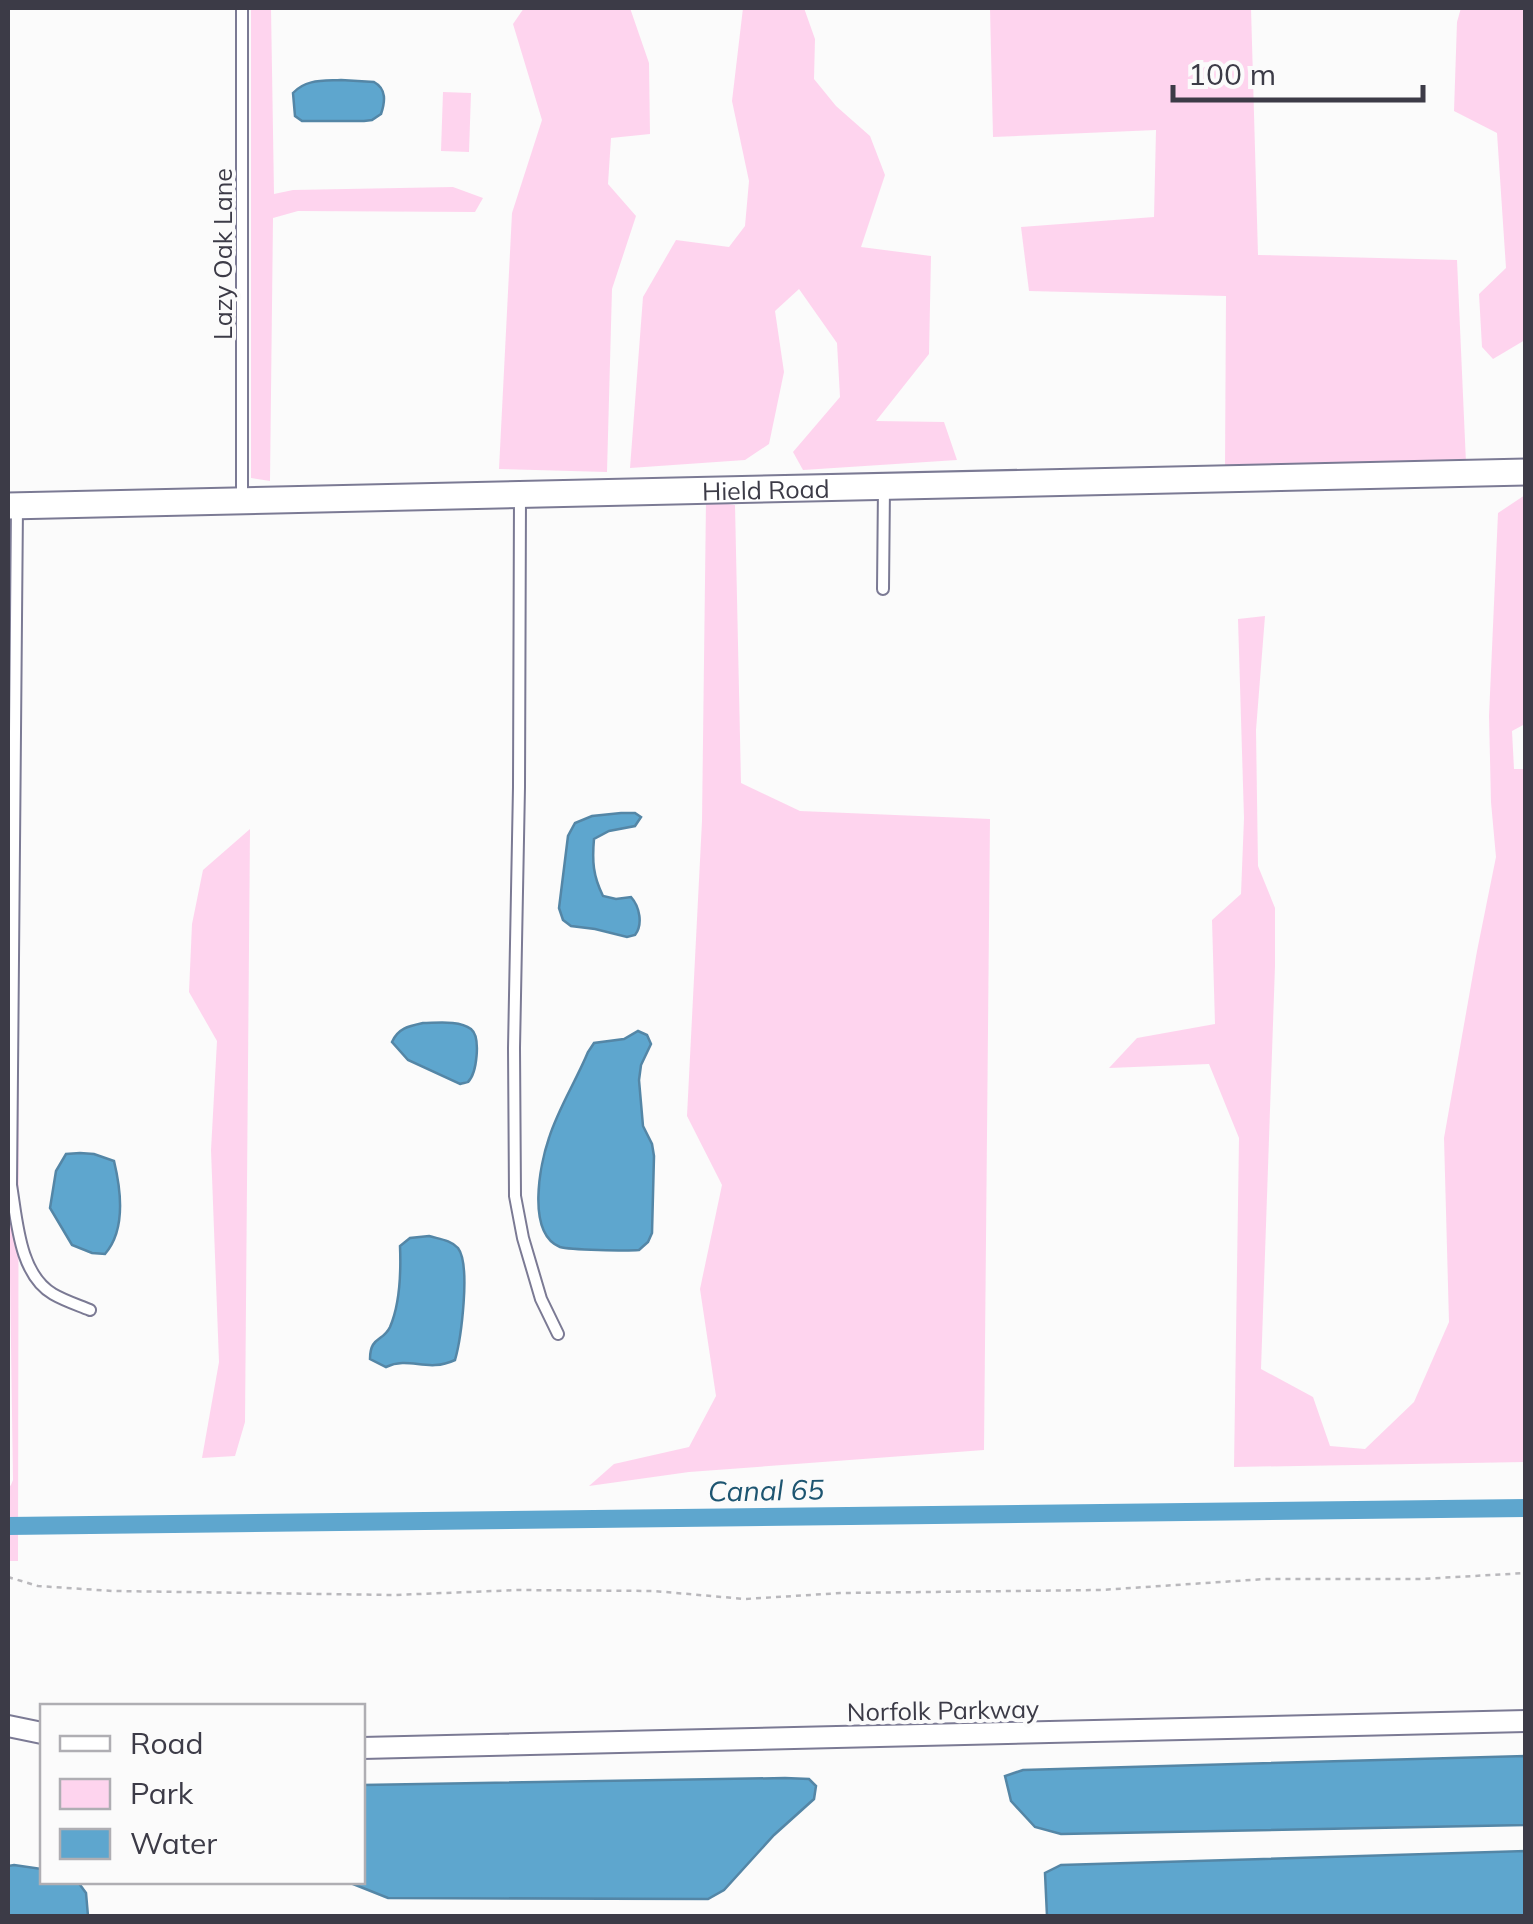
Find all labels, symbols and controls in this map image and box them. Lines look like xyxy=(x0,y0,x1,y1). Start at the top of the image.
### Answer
scale bar xyxy=(1173,40,1423,102)
text: 100 m xyxy=(1188,55,1276,93)
street label: Lazy Oak Lane xyxy=(207,168,238,340)
street label: Hield Road xyxy=(702,472,830,506)
water label: Canal 65 xyxy=(708,1471,825,1509)
street label: Norfolk Parkway xyxy=(847,1693,1039,1727)
legend xyxy=(40,1704,365,1884)
text: Road xyxy=(130,1724,204,1762)
text: Park xyxy=(130,1774,194,1812)
text: Water xyxy=(130,1824,217,1862)

